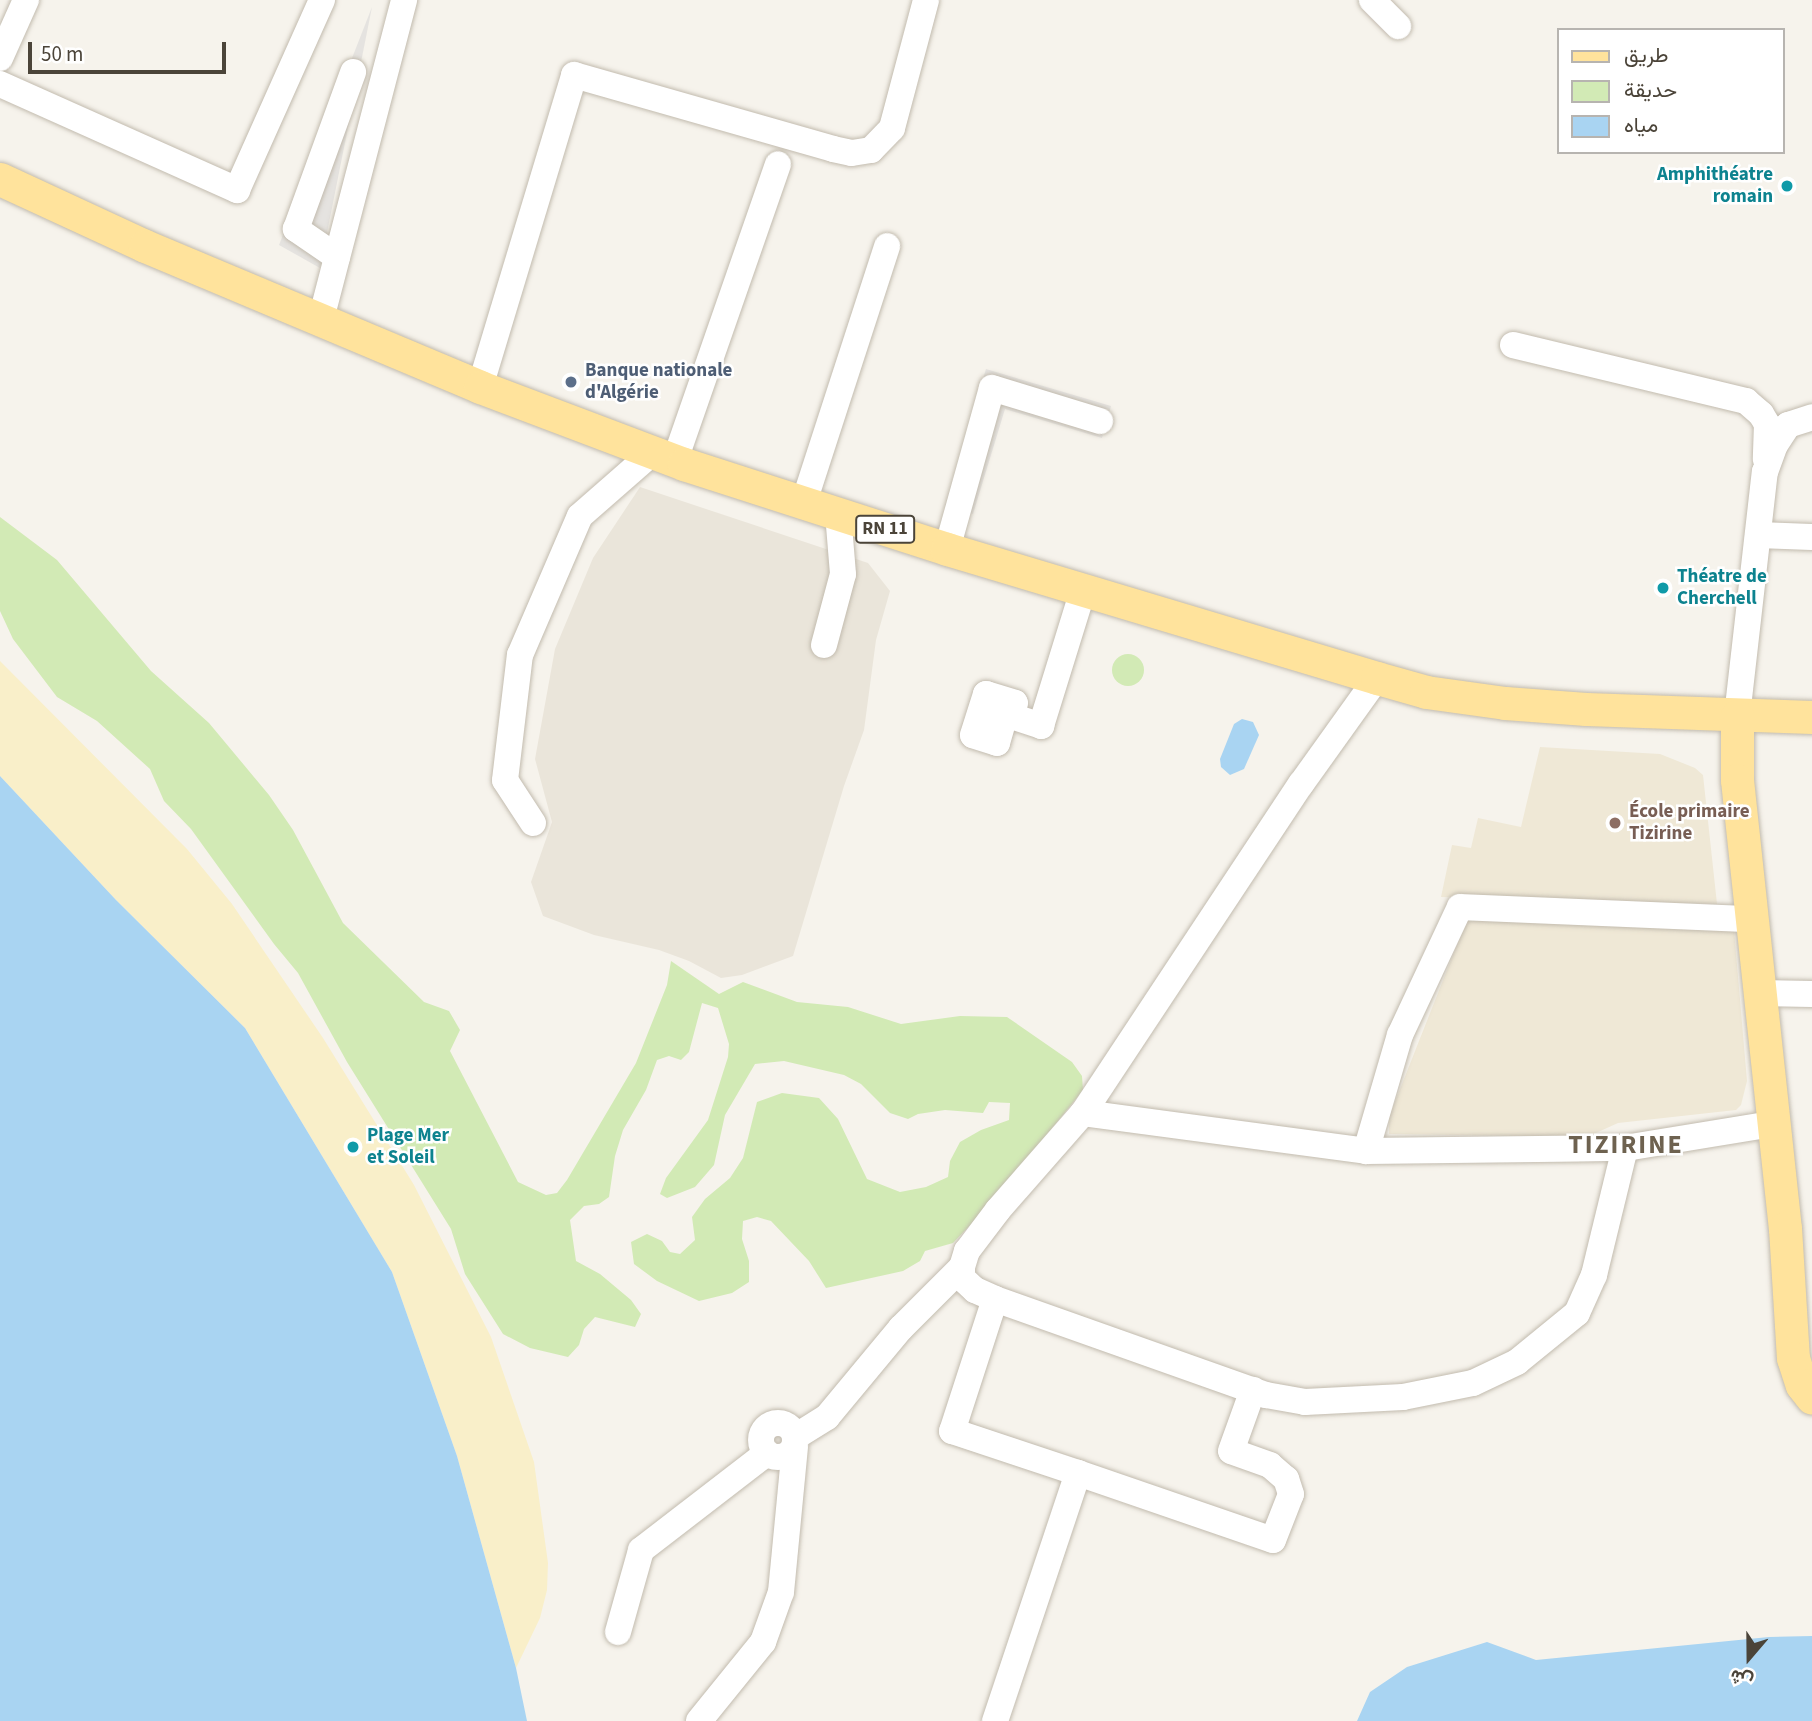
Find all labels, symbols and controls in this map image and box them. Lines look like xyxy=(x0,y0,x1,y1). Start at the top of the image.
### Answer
scale bar xyxy=(32,28,229,72)
legend xyxy=(1556,28,1784,154)
text: 50 m xyxy=(41,39,83,69)
text: طريق xyxy=(1624,40,1669,70)
text: حديقة xyxy=(1624,75,1677,105)
text: مياه xyxy=(1624,110,1658,140)
place label: Amphithéatre romain xyxy=(1657,164,1773,208)
marker: Amphithéatre romain xyxy=(1779,178,1795,194)
place label: Banque nationale d'Algérie xyxy=(585,360,732,404)
marker: Banque nationale d'Algérie xyxy=(563,374,579,390)
road number: RN 11 xyxy=(854,514,917,544)
place label: Théatre de Cherchell xyxy=(1677,566,1767,610)
marker: Théatre de Cherchell xyxy=(1655,580,1671,596)
place label: École primaire Tizirine xyxy=(1629,801,1750,845)
marker: École primaire Tizirine xyxy=(1607,815,1623,831)
place label: Plage Mer et Soleil xyxy=(367,1125,449,1169)
district label: TIZIRINE xyxy=(1569,1129,1683,1161)
marker: Plage Mer et Soleil xyxy=(345,1139,361,1155)
north arrow xyxy=(1714,1623,1784,1693)
text: ش xyxy=(1726,1662,1757,1695)

